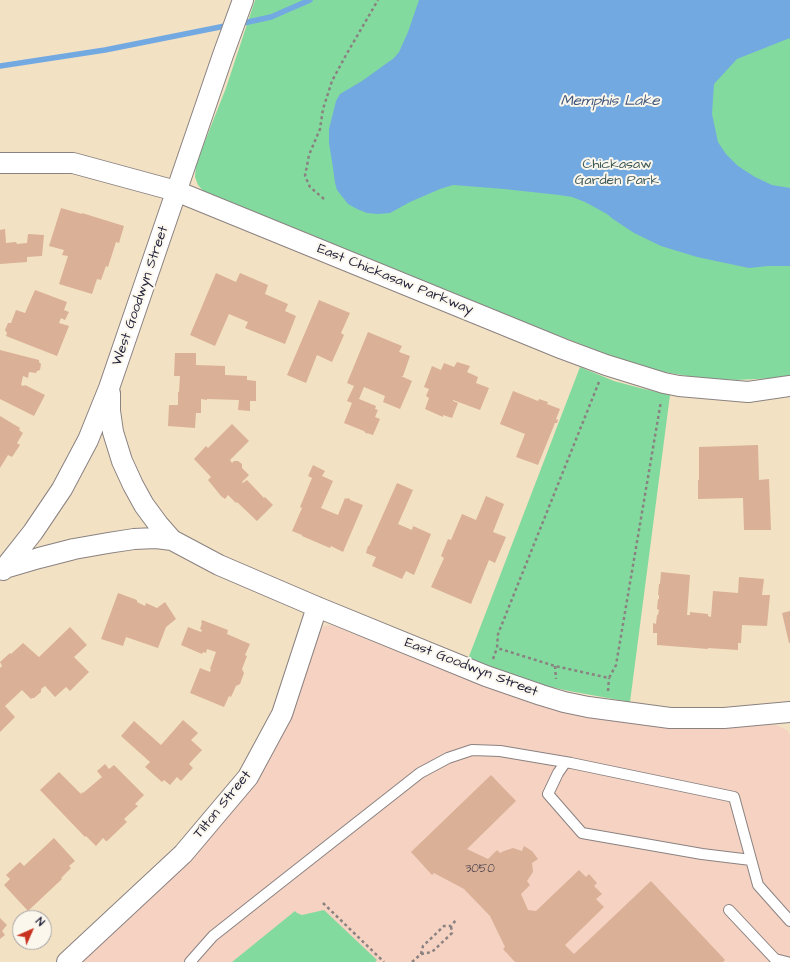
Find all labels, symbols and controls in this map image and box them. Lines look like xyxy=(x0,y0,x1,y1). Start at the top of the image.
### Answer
water label: Memphis Lake xyxy=(560,93,660,111)
park label: Chickasaw Garden Park xyxy=(575,157,659,190)
street label: West Goodwyn Street xyxy=(109,224,173,368)
street label: East Chickasaw Parkway xyxy=(315,241,475,319)
street label: East Goodwyn Street xyxy=(402,635,540,701)
street label: Tilton Street xyxy=(191,768,255,842)
house number: 3050 xyxy=(465,862,495,876)
north arrow xyxy=(12,910,52,950)
text: N xyxy=(32,914,48,930)

